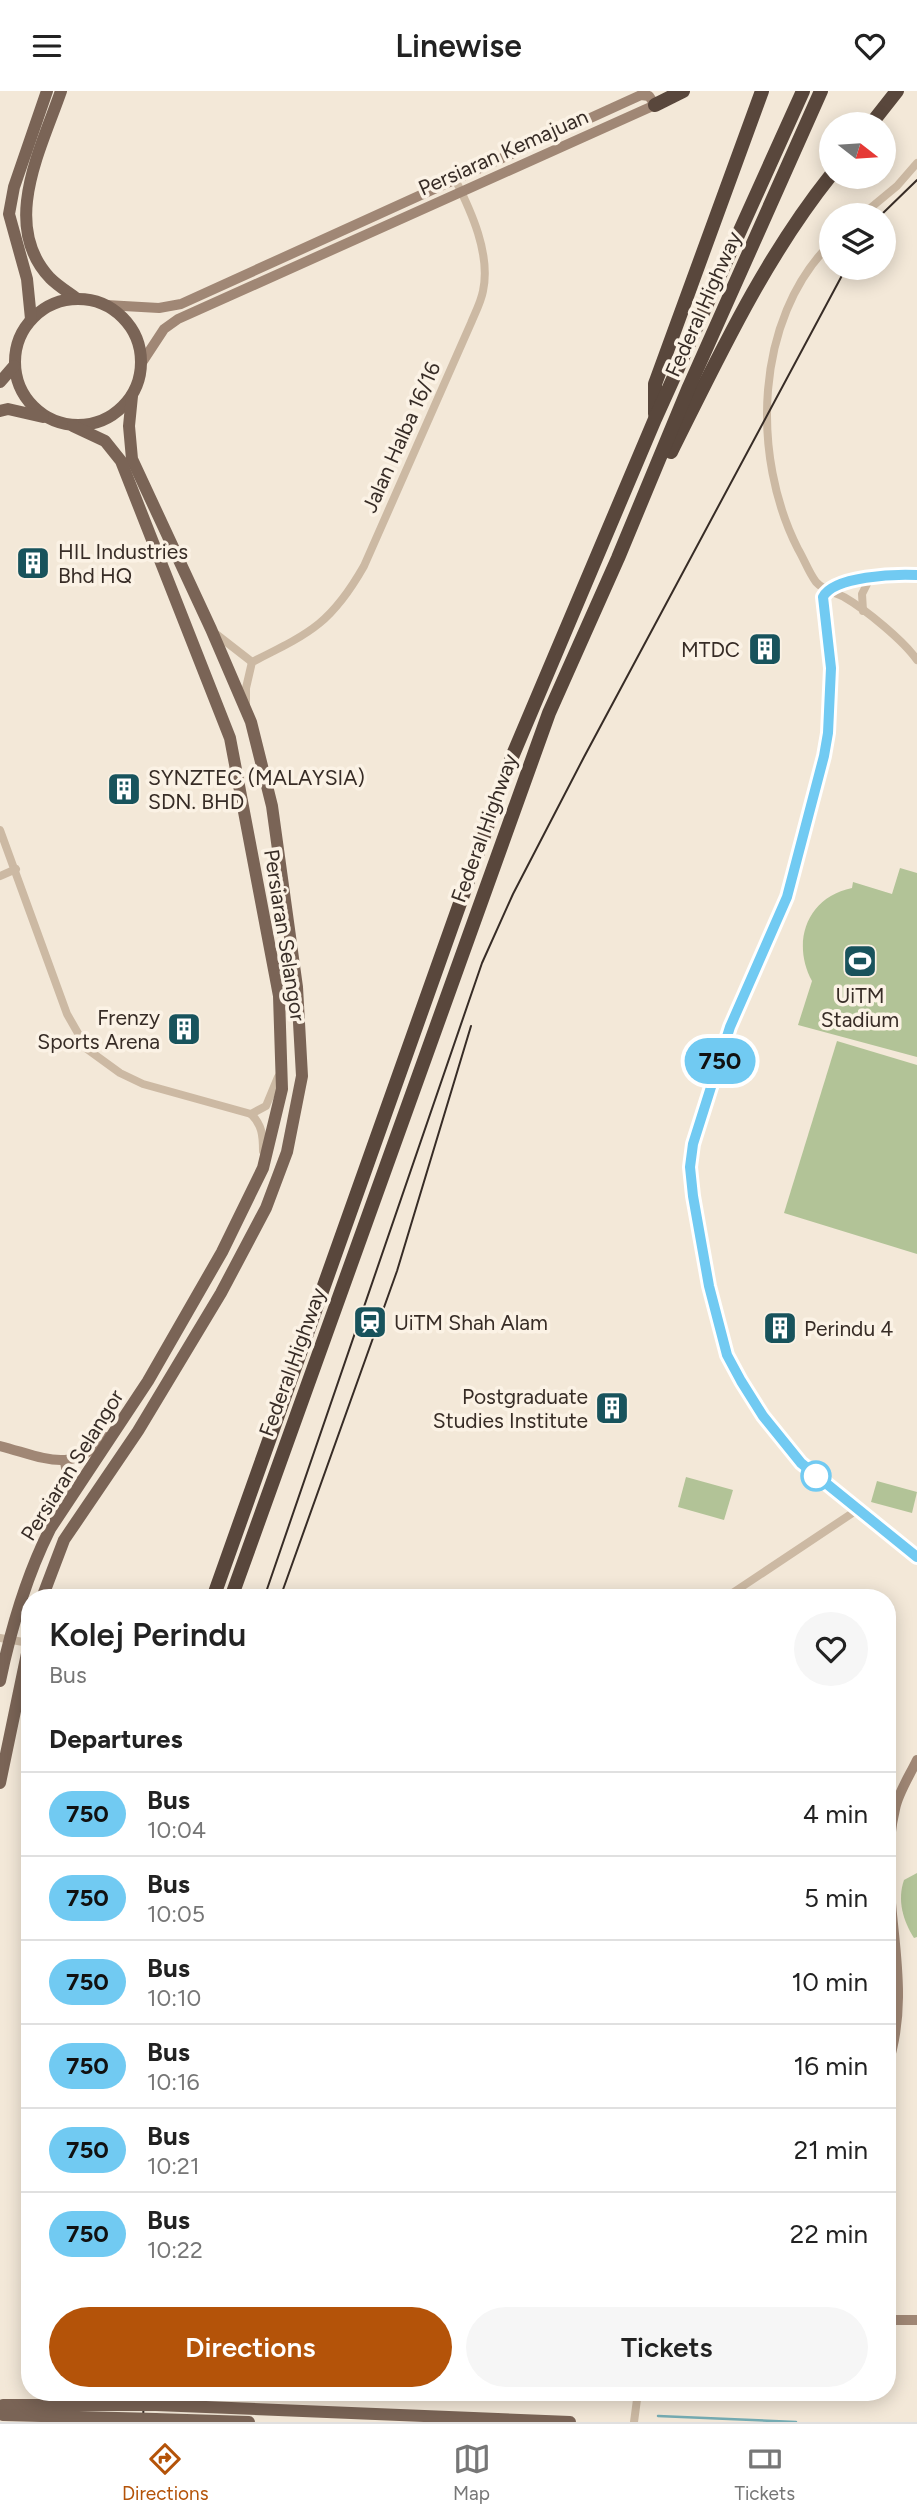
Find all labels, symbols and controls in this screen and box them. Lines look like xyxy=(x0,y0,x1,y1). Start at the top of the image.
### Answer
icon: menu xyxy=(28,27,66,65)
text: Linewise xyxy=(395,27,522,65)
icon: heart xyxy=(851,27,889,65)
street label: Persiaran Kemajuan xyxy=(414,103,592,201)
north arrow xyxy=(819,112,896,189)
map controls xyxy=(819,112,896,280)
button: layers xyxy=(819,203,896,280)
street label: Federal Highway xyxy=(660,227,746,381)
street label: Jalan Halba 16/16 xyxy=(357,358,445,516)
place label: HIL Industries Bhd HQ xyxy=(58,539,188,588)
building icon: HIL Industries Bhd HQ xyxy=(14,544,52,582)
building icon: MTDC xyxy=(746,630,784,668)
place label: MTDC xyxy=(681,637,740,662)
street label: Federal Highway xyxy=(445,750,523,906)
place label: SYNZTEC (MALAYSIA) SDN. BHD xyxy=(148,765,365,814)
building icon: SYNZTEC (MALAYSIA) SDN. BHD xyxy=(105,770,143,808)
street label: Persiaran Selangor xyxy=(259,847,311,1023)
sports icon: UiTM Stadium xyxy=(841,942,879,980)
place label: UiTM Stadium xyxy=(821,983,899,1032)
place label: Frenzy Sports Arena xyxy=(37,1005,160,1054)
building icon: Frenzy Sports Arena xyxy=(165,1010,203,1048)
line badge: 750 xyxy=(680,1038,760,1084)
text: 750 xyxy=(699,1046,741,1075)
street label: Federal Highway xyxy=(253,1284,331,1440)
station icon: UiTM Shah Alam xyxy=(351,1303,389,1341)
building icon: Perindu 4 xyxy=(761,1309,799,1347)
place label: UiTM Shah Alam xyxy=(394,1310,548,1335)
place label: Perindu 4 xyxy=(804,1316,893,1341)
place label: Postgraduate Studies Institute xyxy=(433,1384,588,1433)
street label: Persiaran Selangor xyxy=(15,1385,129,1545)
building icon: Postgraduate Studies Institute xyxy=(593,1389,631,1427)
unlabelled marker xyxy=(801,1461,831,1491)
button: heart xyxy=(794,1612,868,1686)
text: Kolej Perindu xyxy=(49,1615,246,1654)
text: Bus xyxy=(49,1661,87,1689)
text: Departures xyxy=(49,1723,183,1755)
text: Bus xyxy=(147,1784,190,1816)
text: 4 min xyxy=(803,1798,868,1830)
text: 750 xyxy=(66,1799,109,1828)
text: 10:04 xyxy=(147,1816,206,1844)
text: Bus xyxy=(147,1868,190,1900)
text: 5 min xyxy=(804,1882,868,1914)
text: 750 xyxy=(66,1883,109,1912)
text: 10:05 xyxy=(147,1900,205,1928)
text: Bus xyxy=(147,1952,190,1984)
text: 10 min xyxy=(792,1966,868,1998)
text: 750 xyxy=(66,1967,109,1996)
text: 10:10 xyxy=(147,1984,201,2012)
text: Bus xyxy=(147,2036,190,2068)
text: 16 min xyxy=(793,2050,868,2082)
text: 750 xyxy=(66,2051,109,2080)
text: 10:16 xyxy=(147,2068,200,2096)
text: Bus xyxy=(147,2120,190,2152)
text: 21 min xyxy=(794,2134,868,2166)
text: 750 xyxy=(66,2135,109,2164)
text: 10:21 xyxy=(147,2152,199,2180)
text: Bus xyxy=(147,2204,190,2236)
text: 22 min xyxy=(790,2218,868,2250)
text: 750 xyxy=(66,2219,109,2248)
text: 10:22 xyxy=(147,2236,203,2264)
button: Directions xyxy=(49,2307,452,2387)
button: Tickets xyxy=(466,2307,868,2387)
tab: Directions xyxy=(122,2440,209,2505)
tab: Map xyxy=(453,2440,491,2505)
tab: Tickets xyxy=(734,2440,795,2505)

